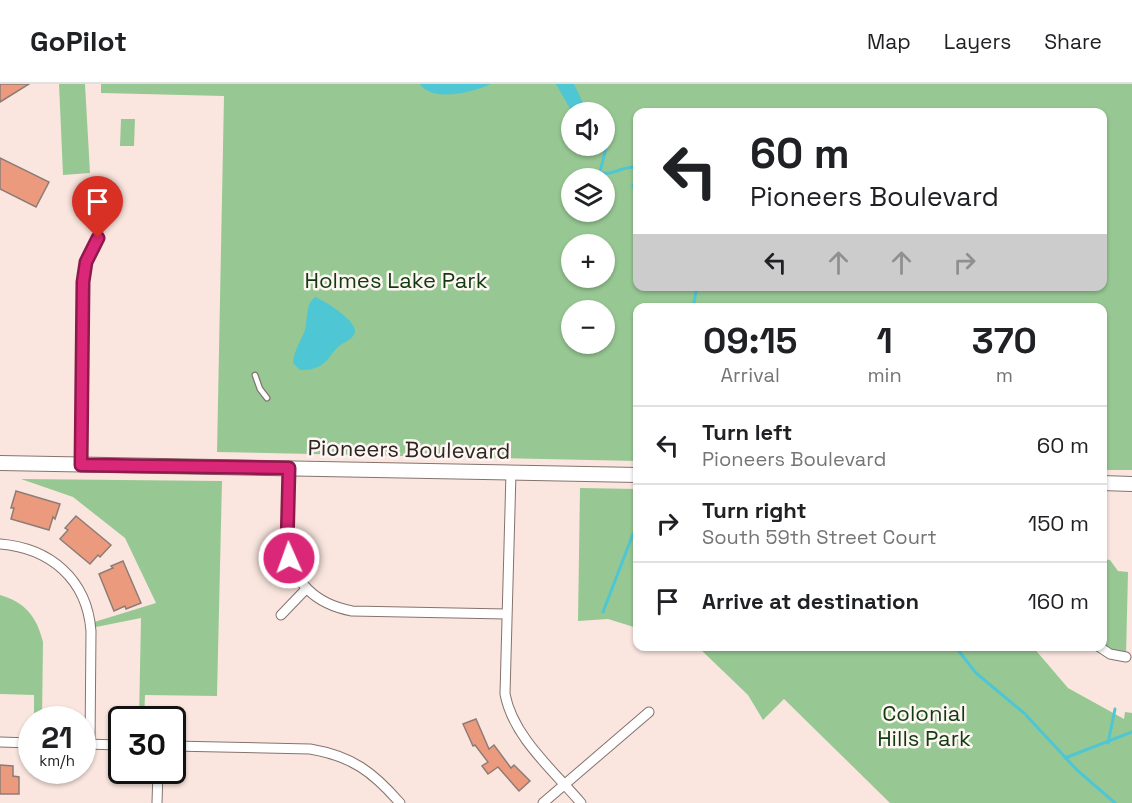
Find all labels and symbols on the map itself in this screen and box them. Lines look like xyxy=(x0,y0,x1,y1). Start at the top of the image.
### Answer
pin xyxy=(72,176,123,238)
park label: Holmes Lake Park xyxy=(305,266,488,294)
street label: Pioneers Boulevard xyxy=(307,433,511,465)
position arrow xyxy=(257,526,321,590)
park label: Colonial Hills Park xyxy=(877,699,971,752)
speed limit sign: 30 xyxy=(108,706,186,784)

